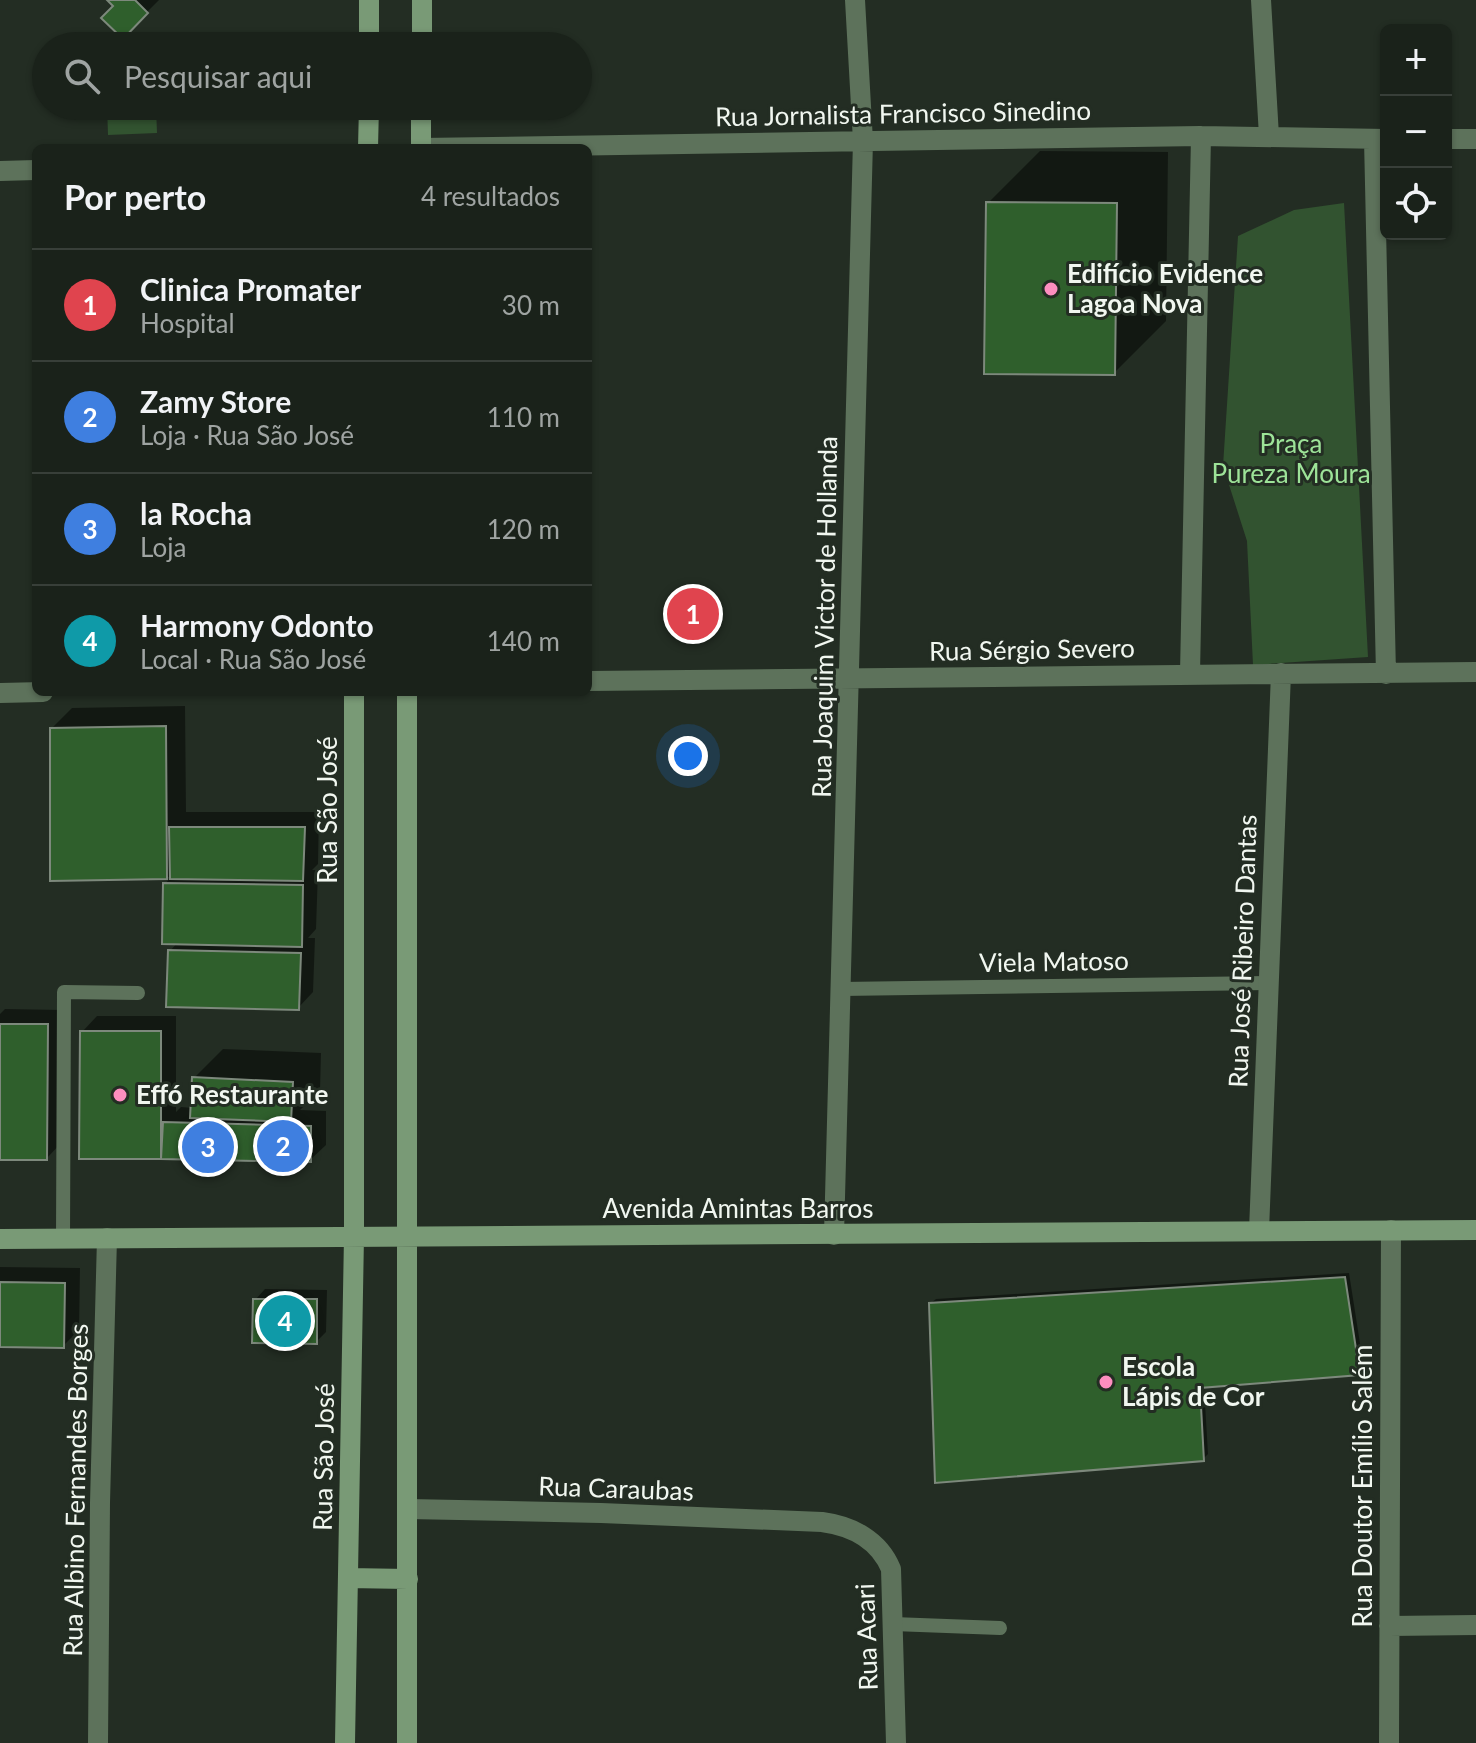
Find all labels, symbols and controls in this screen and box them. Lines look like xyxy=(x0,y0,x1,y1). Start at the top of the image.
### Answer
map controls xyxy=(1380,24,1452,240)
button: + xyxy=(1380,24,1452,96)
search box xyxy=(32,32,592,120)
icon: search xyxy=(60,54,104,98)
text: Pesquisar aqui xyxy=(124,58,312,94)
street label: Rua Jornalista Francisco Sinedino xyxy=(715,94,1091,132)
button: − xyxy=(1380,96,1452,168)
button: locate xyxy=(1380,168,1452,240)
text: Por perto xyxy=(64,176,206,217)
text: 4 resultados xyxy=(421,180,560,212)
place label: Edifício Evidence Lagoa Nova xyxy=(1067,257,1263,319)
text: Clinica Promater xyxy=(140,271,361,307)
marker: Edifício Evidence Lagoa Nova xyxy=(1042,280,1060,298)
text: 1 xyxy=(82,289,98,321)
text: 30 m xyxy=(502,289,560,321)
text: Hospital xyxy=(140,307,235,339)
text: Zamy Store xyxy=(140,383,291,419)
text: 2 xyxy=(82,401,98,433)
text: 110 m xyxy=(487,401,560,433)
text: Loja · Rua São José xyxy=(140,419,354,451)
park label: Praça Pureza Moura xyxy=(1211,427,1371,489)
street label: Rua Joaquim Victor de Hollanda xyxy=(805,436,843,798)
text: la Rocha xyxy=(140,495,252,531)
text: 3 xyxy=(82,513,98,545)
text: 120 m xyxy=(487,513,560,545)
text: Loja xyxy=(140,531,186,563)
pin: 1 xyxy=(667,584,719,644)
text: Harmony Odonto xyxy=(140,607,374,643)
text: 4 xyxy=(82,625,98,657)
text: 140 m xyxy=(487,625,560,657)
street label: Rua Sérgio Severo xyxy=(929,631,1135,667)
text: Local · Rua São José xyxy=(140,643,366,675)
street label: Rua São José xyxy=(311,736,343,884)
your location xyxy=(668,736,708,776)
street label: Rua José Ribeiro Dantas xyxy=(1221,814,1263,1088)
street label: Viela Matoso xyxy=(979,944,1129,978)
place label: Effó Restaurante xyxy=(136,1078,329,1110)
marker: Effó Restaurante xyxy=(111,1086,129,1104)
pin: 2 xyxy=(257,1116,309,1176)
pin: 3 xyxy=(182,1117,234,1177)
street label: Avenida Amintas Barros xyxy=(603,1192,873,1224)
pin: 4 xyxy=(259,1291,311,1351)
street label: Rua Albino Fernandes Borges xyxy=(56,1323,94,1657)
street label: Rua Doutor Emílio Salém xyxy=(1346,1345,1378,1627)
place label: Escola Lápis de Cor xyxy=(1122,1350,1265,1412)
marker: Escola Lápis de Cor xyxy=(1097,1373,1115,1391)
street label: Rua São José xyxy=(306,1383,340,1531)
street label: Rua Caraubas xyxy=(538,1469,694,1507)
street label: Rua Acari xyxy=(848,1583,884,1691)

